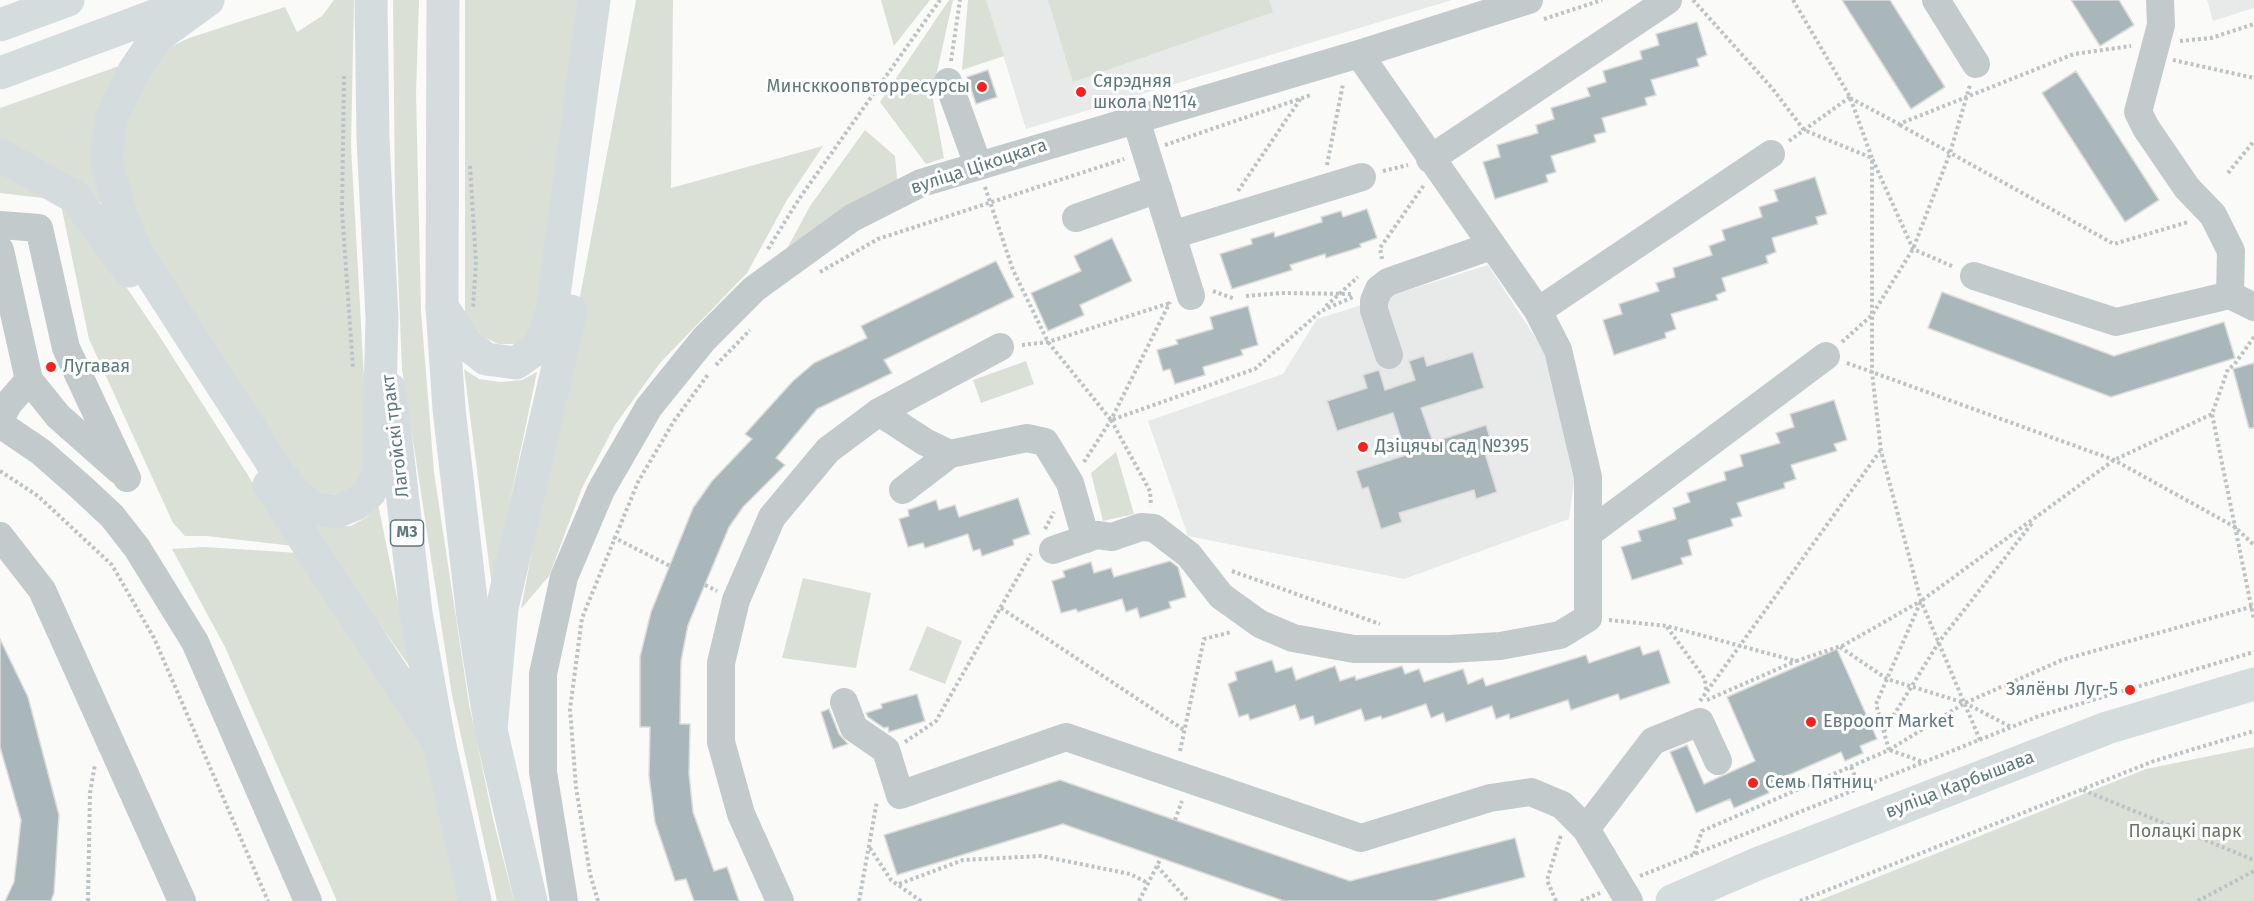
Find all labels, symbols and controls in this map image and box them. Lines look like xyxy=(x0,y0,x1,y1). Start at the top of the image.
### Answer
place label: Сярэдняя школа №114 xyxy=(1093,71,1197,113)
place label: Минсккоопвторресурсы xyxy=(767,76,970,98)
marker: Минсккоопвторресурсы xyxy=(975,80,989,94)
marker: Сярэдняя школа №114 xyxy=(1074,85,1088,99)
street label: вуліца Цікоцкага xyxy=(908,135,1050,199)
place label: Лугавая xyxy=(63,356,130,378)
marker: Лугавая xyxy=(44,360,58,374)
street label: Лагойскі тракт xyxy=(378,373,414,499)
place label: Дзіцячы сад №395 xyxy=(1375,436,1529,458)
marker: Дзіцячы сад №395 xyxy=(1356,440,1370,454)
road number: М3 xyxy=(390,520,424,546)
place label: Зялёны Луг-5 xyxy=(2006,679,2118,701)
marker: Зялёны Луг-5 xyxy=(2123,683,2137,697)
place label: Евроопт Market xyxy=(1823,711,1954,733)
marker: Евроопт Market xyxy=(1804,715,1818,729)
street label: вуліца Карбышава xyxy=(1883,747,2037,823)
place label: Семь Пятниц xyxy=(1765,772,1873,794)
marker: Семь Пятниц xyxy=(1746,776,1760,790)
park label: Полацкі парк xyxy=(2129,821,2241,843)

